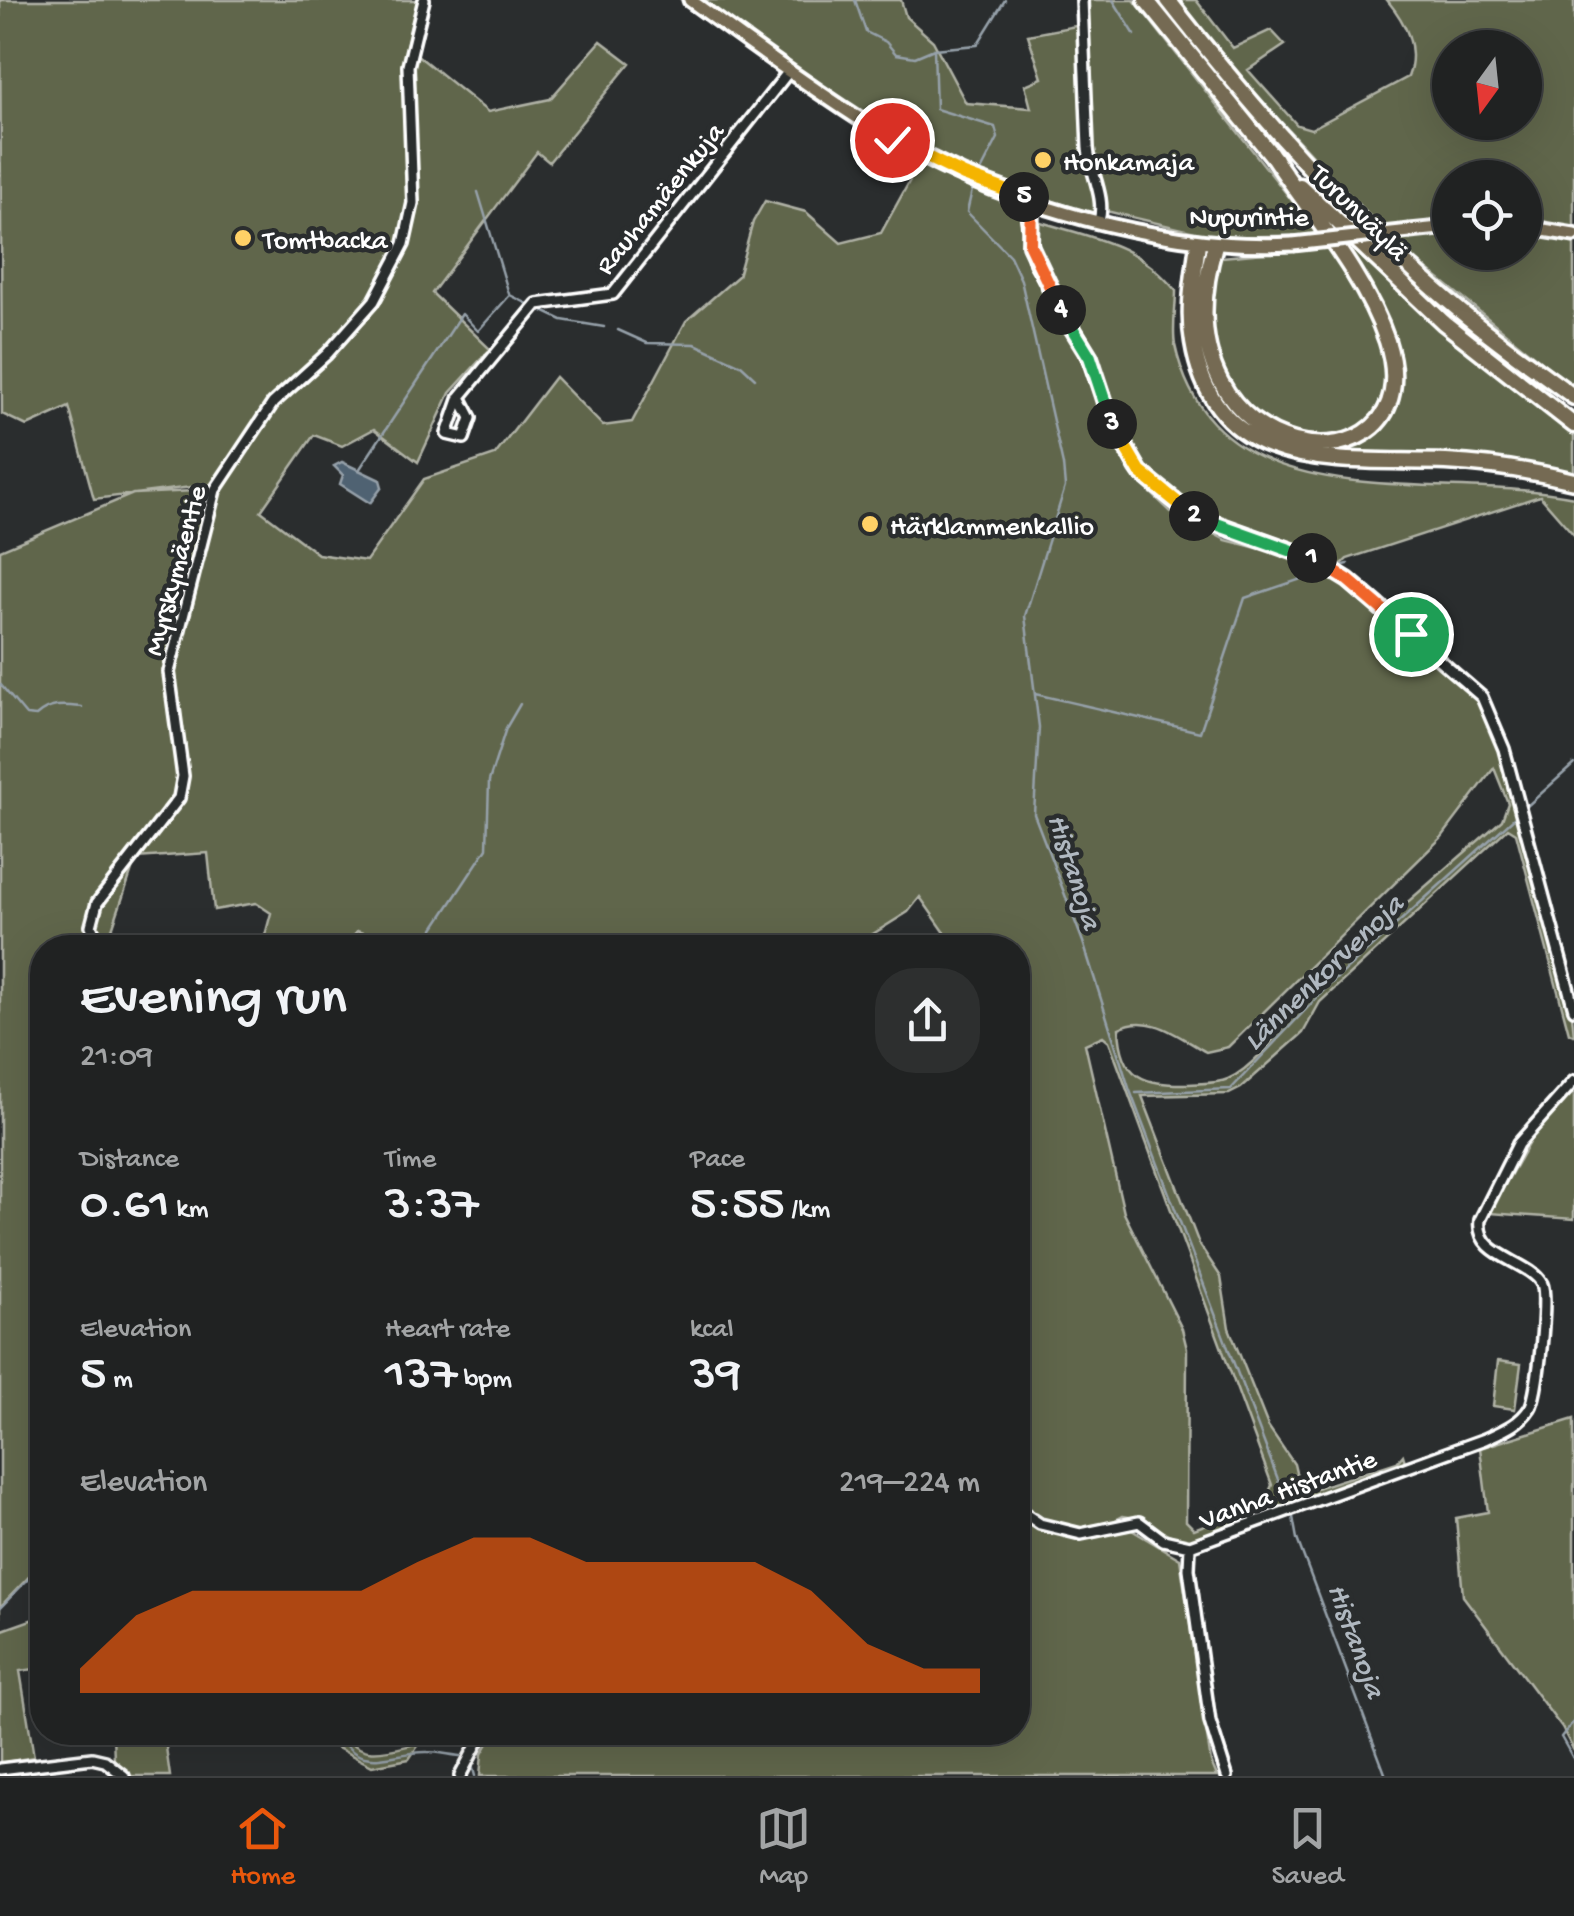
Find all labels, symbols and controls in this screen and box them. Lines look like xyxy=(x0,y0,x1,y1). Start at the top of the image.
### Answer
north arrow xyxy=(1432,30,1542,140)
map controls xyxy=(1432,30,1542,270)
pin xyxy=(850,98,935,183)
icon: check xyxy=(865,113,920,168)
street label: Rauhamäenkuja xyxy=(590,116,734,283)
place label: Honkamaja xyxy=(1063,148,1195,181)
marker: Honkamaja xyxy=(1032,149,1054,171)
street label: Turunväylä xyxy=(1301,157,1414,271)
button: locate xyxy=(1432,160,1542,270)
pin: 5 xyxy=(999,172,1049,222)
text: 5 xyxy=(1017,180,1031,213)
street label: Nupurintie xyxy=(1189,203,1309,236)
place label: Tomtbacka xyxy=(261,226,389,259)
marker: Tomtbacka xyxy=(232,227,254,249)
pin: 4 xyxy=(1036,285,1086,335)
text: 4 xyxy=(1054,293,1068,326)
pin: 3 xyxy=(1087,399,1137,449)
text: 3 xyxy=(1105,407,1119,440)
street label: Myrskymäentie xyxy=(139,482,216,660)
pin: 2 xyxy=(1169,491,1219,541)
text: 2 xyxy=(1187,499,1201,532)
place label: Härklammenkallio xyxy=(890,512,1094,545)
marker: Härklammenkallio xyxy=(859,513,881,535)
pin: 1 xyxy=(1287,533,1337,583)
text: 1 xyxy=(1306,541,1318,574)
pin xyxy=(1369,592,1454,677)
icon: arrive xyxy=(1384,607,1439,662)
water label: Histanoja xyxy=(1037,810,1107,937)
water label: Lännenkorvenoja xyxy=(1238,887,1414,1060)
button: share xyxy=(875,968,980,1073)
text: Evening run xyxy=(80,969,347,1033)
text: 21:09 xyxy=(80,1039,153,1077)
text: Distance xyxy=(80,1144,179,1177)
text: Time xyxy=(385,1144,436,1177)
text: Pace xyxy=(690,1144,745,1177)
text: 0.61 xyxy=(80,1177,170,1236)
text: 3:37 xyxy=(385,1177,479,1236)
text: 5:55 xyxy=(690,1177,785,1236)
text: km xyxy=(170,1194,209,1227)
text: /km xyxy=(785,1194,830,1227)
text: Elevation xyxy=(80,1314,191,1347)
text: Heart rate xyxy=(385,1314,510,1347)
text: kcal xyxy=(690,1314,734,1347)
text: 5 xyxy=(80,1347,106,1406)
text: 137 xyxy=(385,1347,457,1406)
text: 39 xyxy=(690,1347,741,1406)
text: m xyxy=(106,1364,133,1397)
text: bpm xyxy=(457,1364,512,1397)
street label: Vanha Histantie xyxy=(1194,1444,1382,1539)
text: Elevation xyxy=(80,1465,207,1503)
text: 219–224 m xyxy=(839,1465,980,1503)
water label: Histanoja xyxy=(1317,1580,1391,1706)
tab: Home xyxy=(230,1801,295,1894)
tab: Map xyxy=(756,1801,811,1894)
tab: Saved xyxy=(1272,1801,1344,1894)

